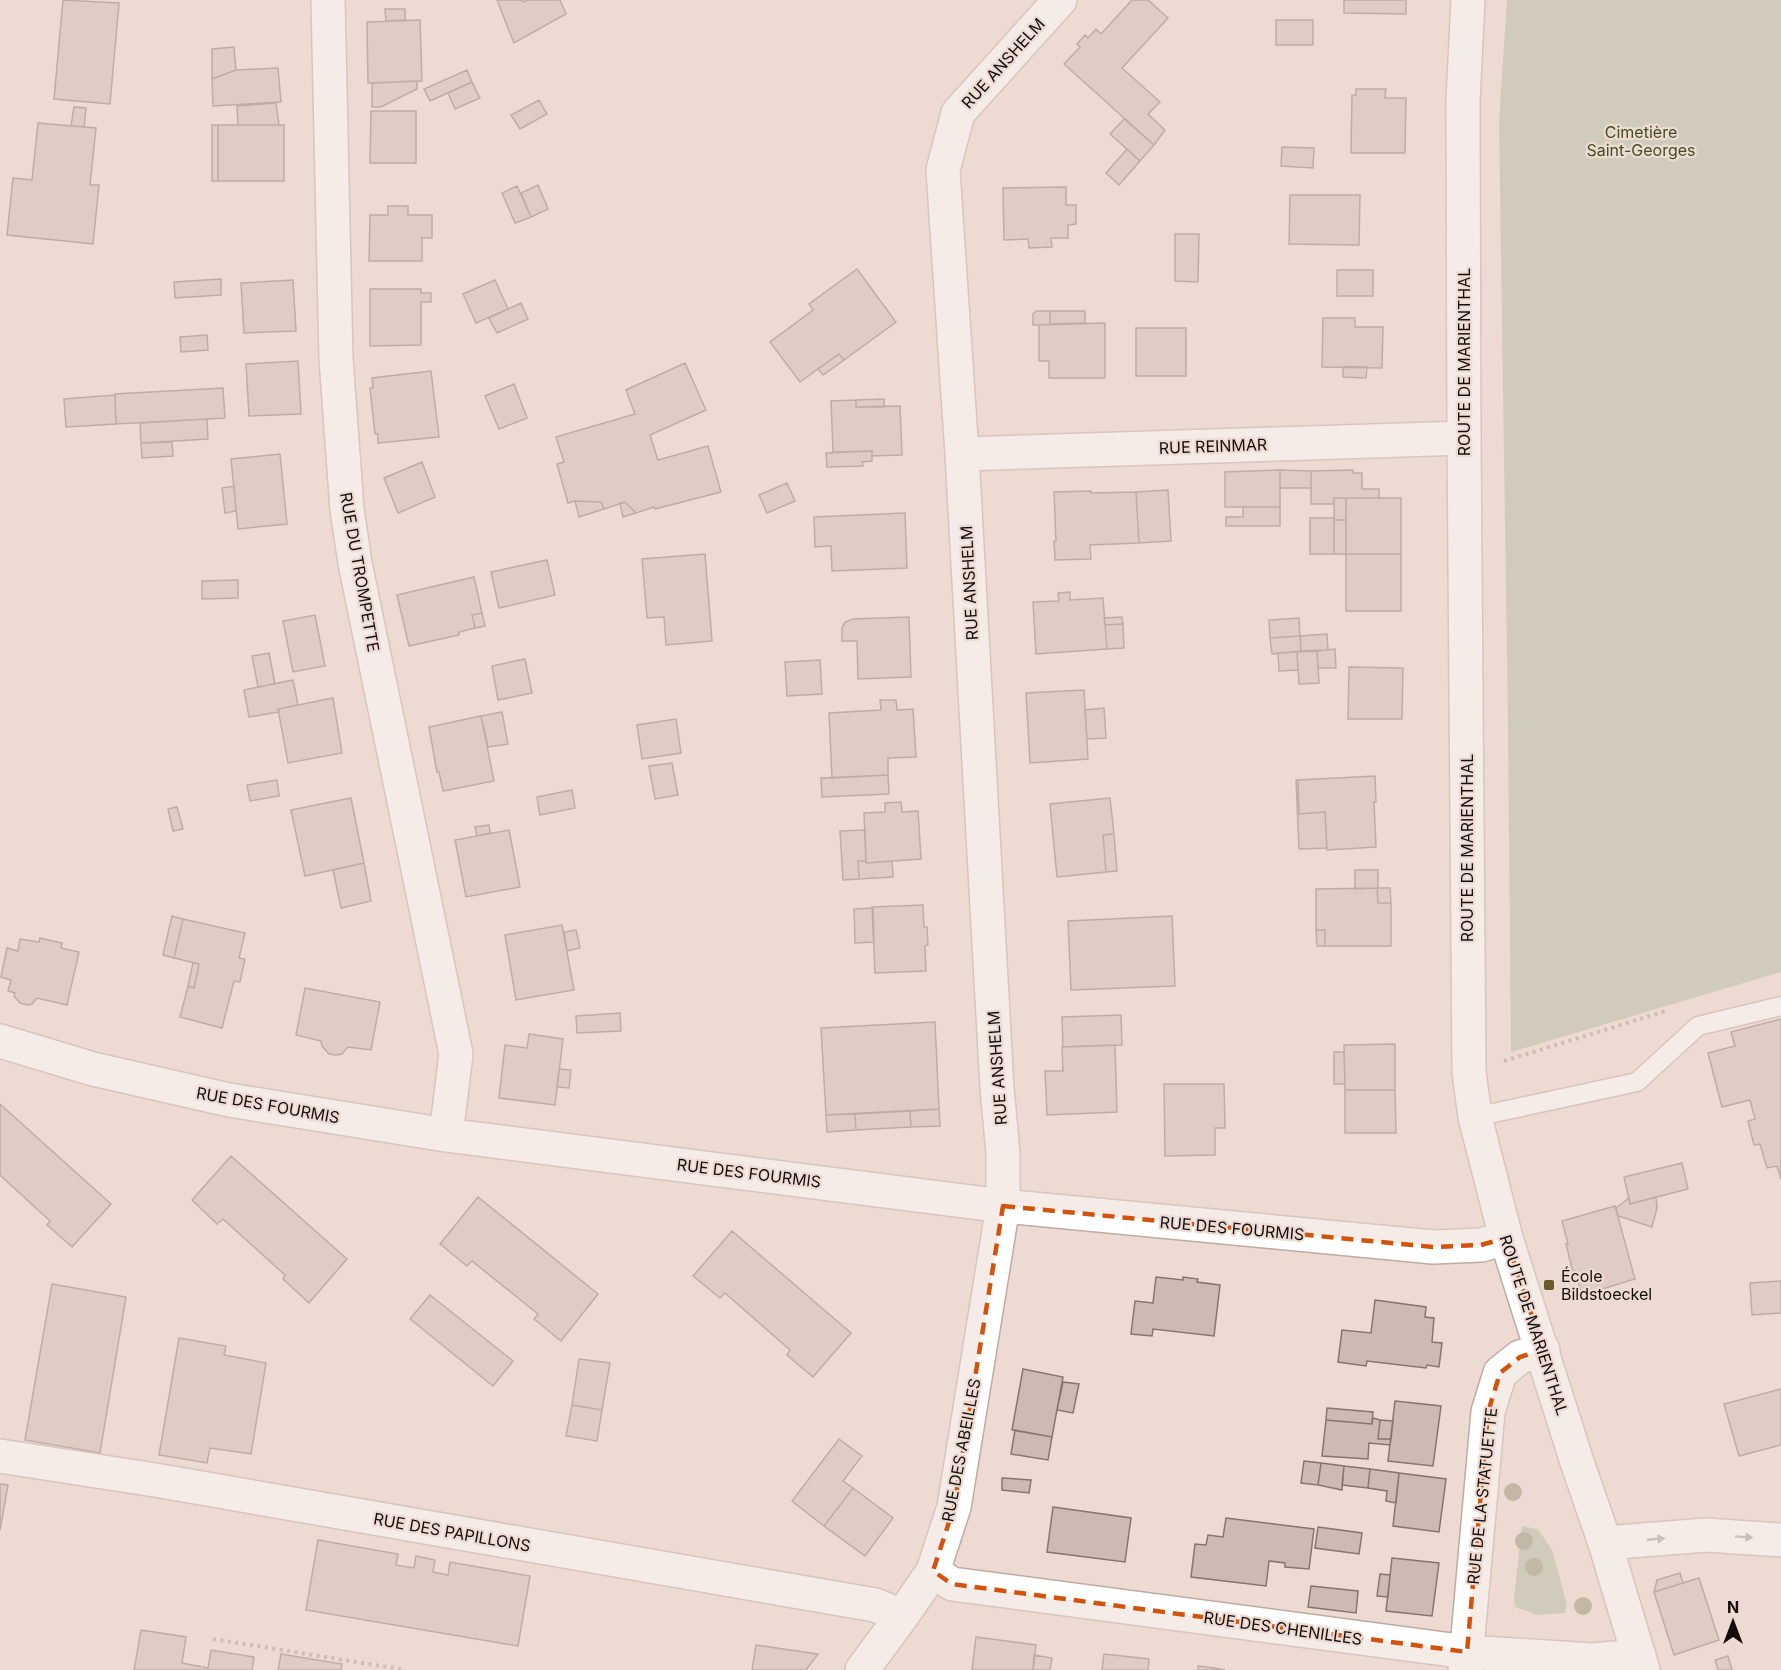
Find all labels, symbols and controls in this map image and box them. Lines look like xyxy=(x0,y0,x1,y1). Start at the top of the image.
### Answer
street label: RUE ANSHELM xyxy=(957,14,1049,112)
park label: Cimetière Saint-Georges xyxy=(1586,122,1696,160)
street label: ROUTE DE MARIENTHAL xyxy=(1454,268,1474,456)
street label: RUE REINMAR xyxy=(1158,434,1268,458)
street label: RUE DU TROMPETTE xyxy=(336,491,384,653)
street label: RUE ANSHELM xyxy=(956,525,982,641)
street label: ROUTE DE MARIENTHAL xyxy=(1457,754,1477,942)
street label: RUE ANSHELM xyxy=(983,1010,1011,1126)
street label: RUE DES FOURMIS xyxy=(195,1083,341,1127)
street label: RUE DES FOURMIS xyxy=(676,1154,822,1192)
street label: RUE DES FOURMIS xyxy=(1159,1212,1305,1244)
street label: ROUTE DE MARIENTHAL xyxy=(1495,1232,1573,1418)
place label: École Bildstoeckel xyxy=(1561,1266,1652,1304)
marker: École Bildstoeckel xyxy=(1542,1278,1556,1292)
street label: RUE DES ABEILLES xyxy=(937,1377,985,1523)
street label: RUE DE LA STATUETTE xyxy=(1463,1407,1501,1585)
street label: RUE DES PAPILLONS xyxy=(372,1508,532,1556)
one-way arrow xyxy=(1734,1533,1753,1542)
one-way arrow xyxy=(1646,1534,1665,1544)
north arrow xyxy=(1703,1592,1763,1652)
text: N xyxy=(1727,1597,1739,1617)
street label: RUE DES CHENILLES xyxy=(1202,1607,1364,1649)

